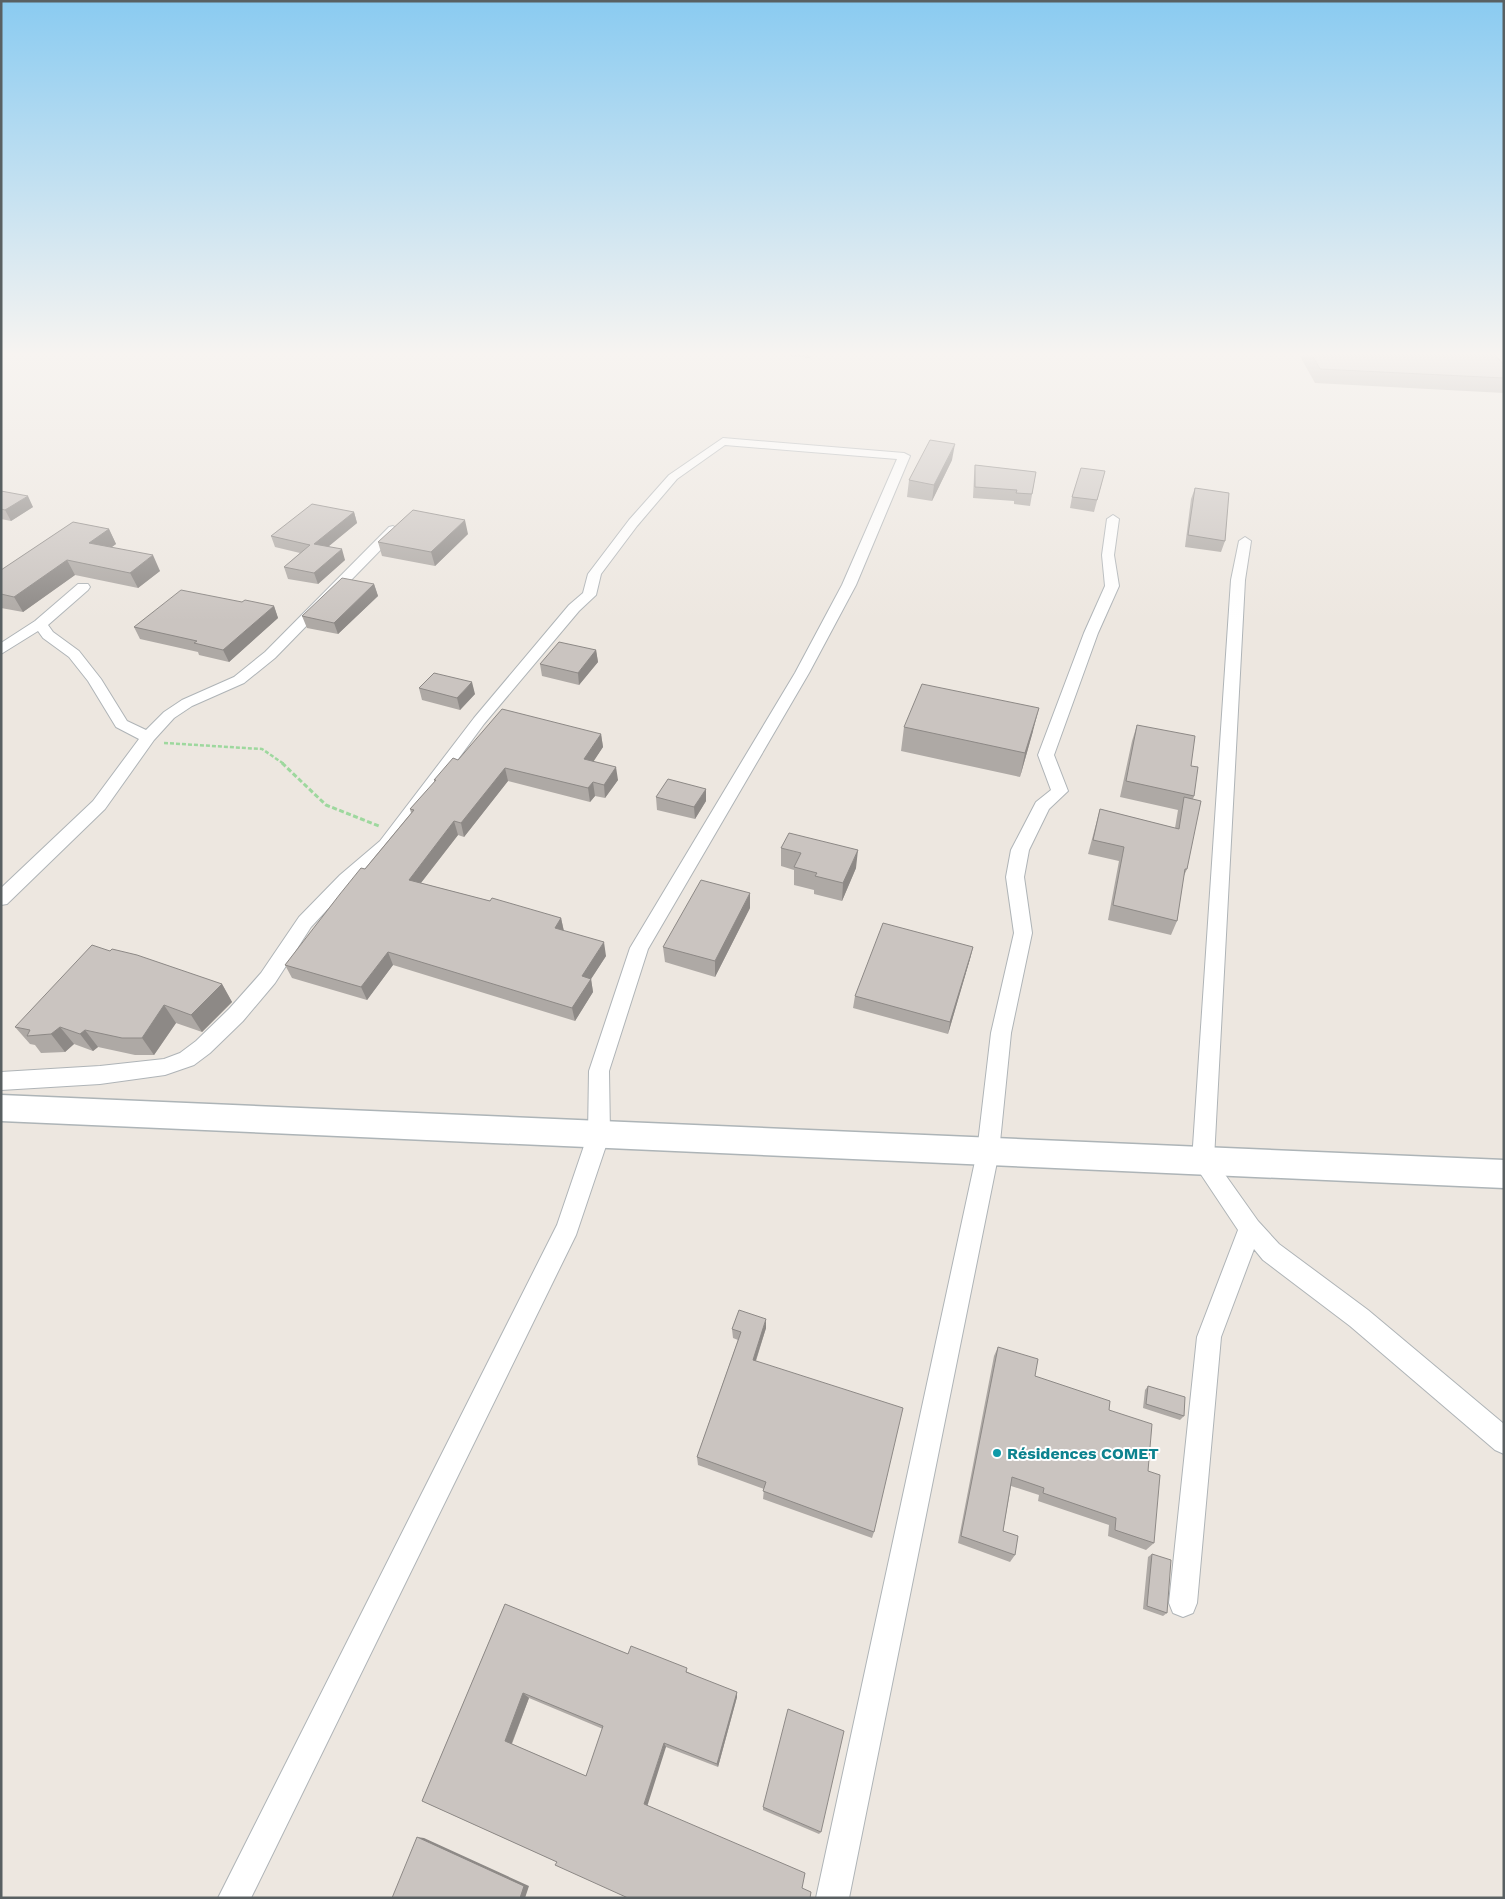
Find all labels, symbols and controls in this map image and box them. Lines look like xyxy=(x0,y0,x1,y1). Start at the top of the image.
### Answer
place label: Résidences COMET xyxy=(1007,1444,1159,1463)
marker: Résidences COMET xyxy=(991,1447,1003,1459)

